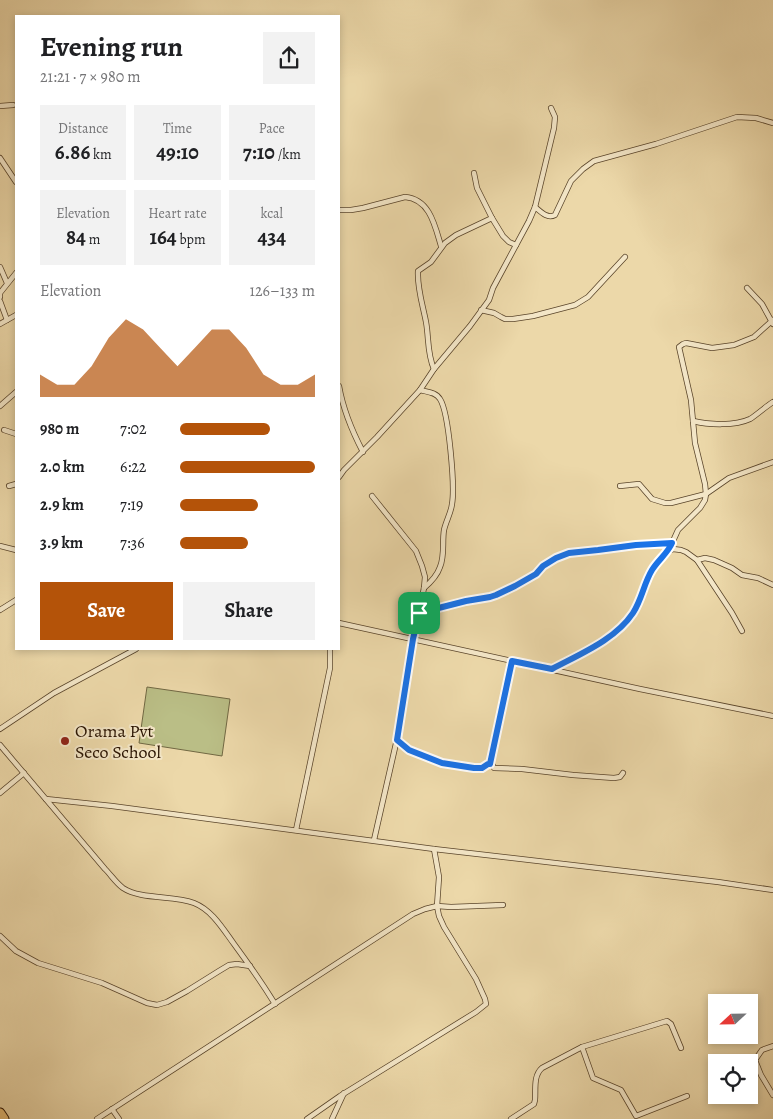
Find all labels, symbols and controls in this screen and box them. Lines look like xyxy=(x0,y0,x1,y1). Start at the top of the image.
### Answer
text: Evening run xyxy=(40,28,183,66)
button: share xyxy=(263,32,315,84)
text: 21:21 · 7 × 980 m xyxy=(40,66,141,88)
text: Distance xyxy=(58,119,108,138)
text: Time xyxy=(163,119,192,138)
text: Pace xyxy=(259,119,285,138)
text: 6.86 xyxy=(55,138,90,166)
text: 49:10 xyxy=(156,138,199,166)
text: 7:10 xyxy=(243,138,275,166)
text: km xyxy=(90,145,112,164)
text: /km xyxy=(275,145,301,164)
text: Elevation xyxy=(56,204,110,223)
text: Heart rate xyxy=(148,204,207,223)
text: kcal xyxy=(261,204,283,223)
text: 84 xyxy=(66,223,86,251)
text: 164 xyxy=(149,223,177,251)
text: 434 xyxy=(257,223,286,251)
text: m xyxy=(86,230,100,249)
text: bpm xyxy=(177,230,206,249)
text: Elevation xyxy=(40,280,101,302)
text: 126–133 m xyxy=(250,280,315,302)
text: 980 m xyxy=(40,418,79,440)
text: 7:02 xyxy=(120,418,147,440)
text: 2.0 km xyxy=(40,456,85,478)
text: 6:22 xyxy=(120,456,146,478)
text: 2.9 km xyxy=(40,494,84,516)
text: 7:19 xyxy=(120,494,143,516)
text: 3.9 km xyxy=(40,532,83,554)
text: 7:36 xyxy=(120,532,145,554)
button: Save xyxy=(40,582,173,640)
button: Share xyxy=(183,582,315,640)
pin xyxy=(398,592,440,634)
icon: arrive xyxy=(405,599,433,627)
place label: Orama Pvt Seco School xyxy=(75,719,161,764)
marker: Orama Pvt Seco School xyxy=(59,735,71,747)
north arrow xyxy=(708,994,758,1044)
map controls xyxy=(708,994,758,1104)
button: locate xyxy=(708,1054,758,1104)

